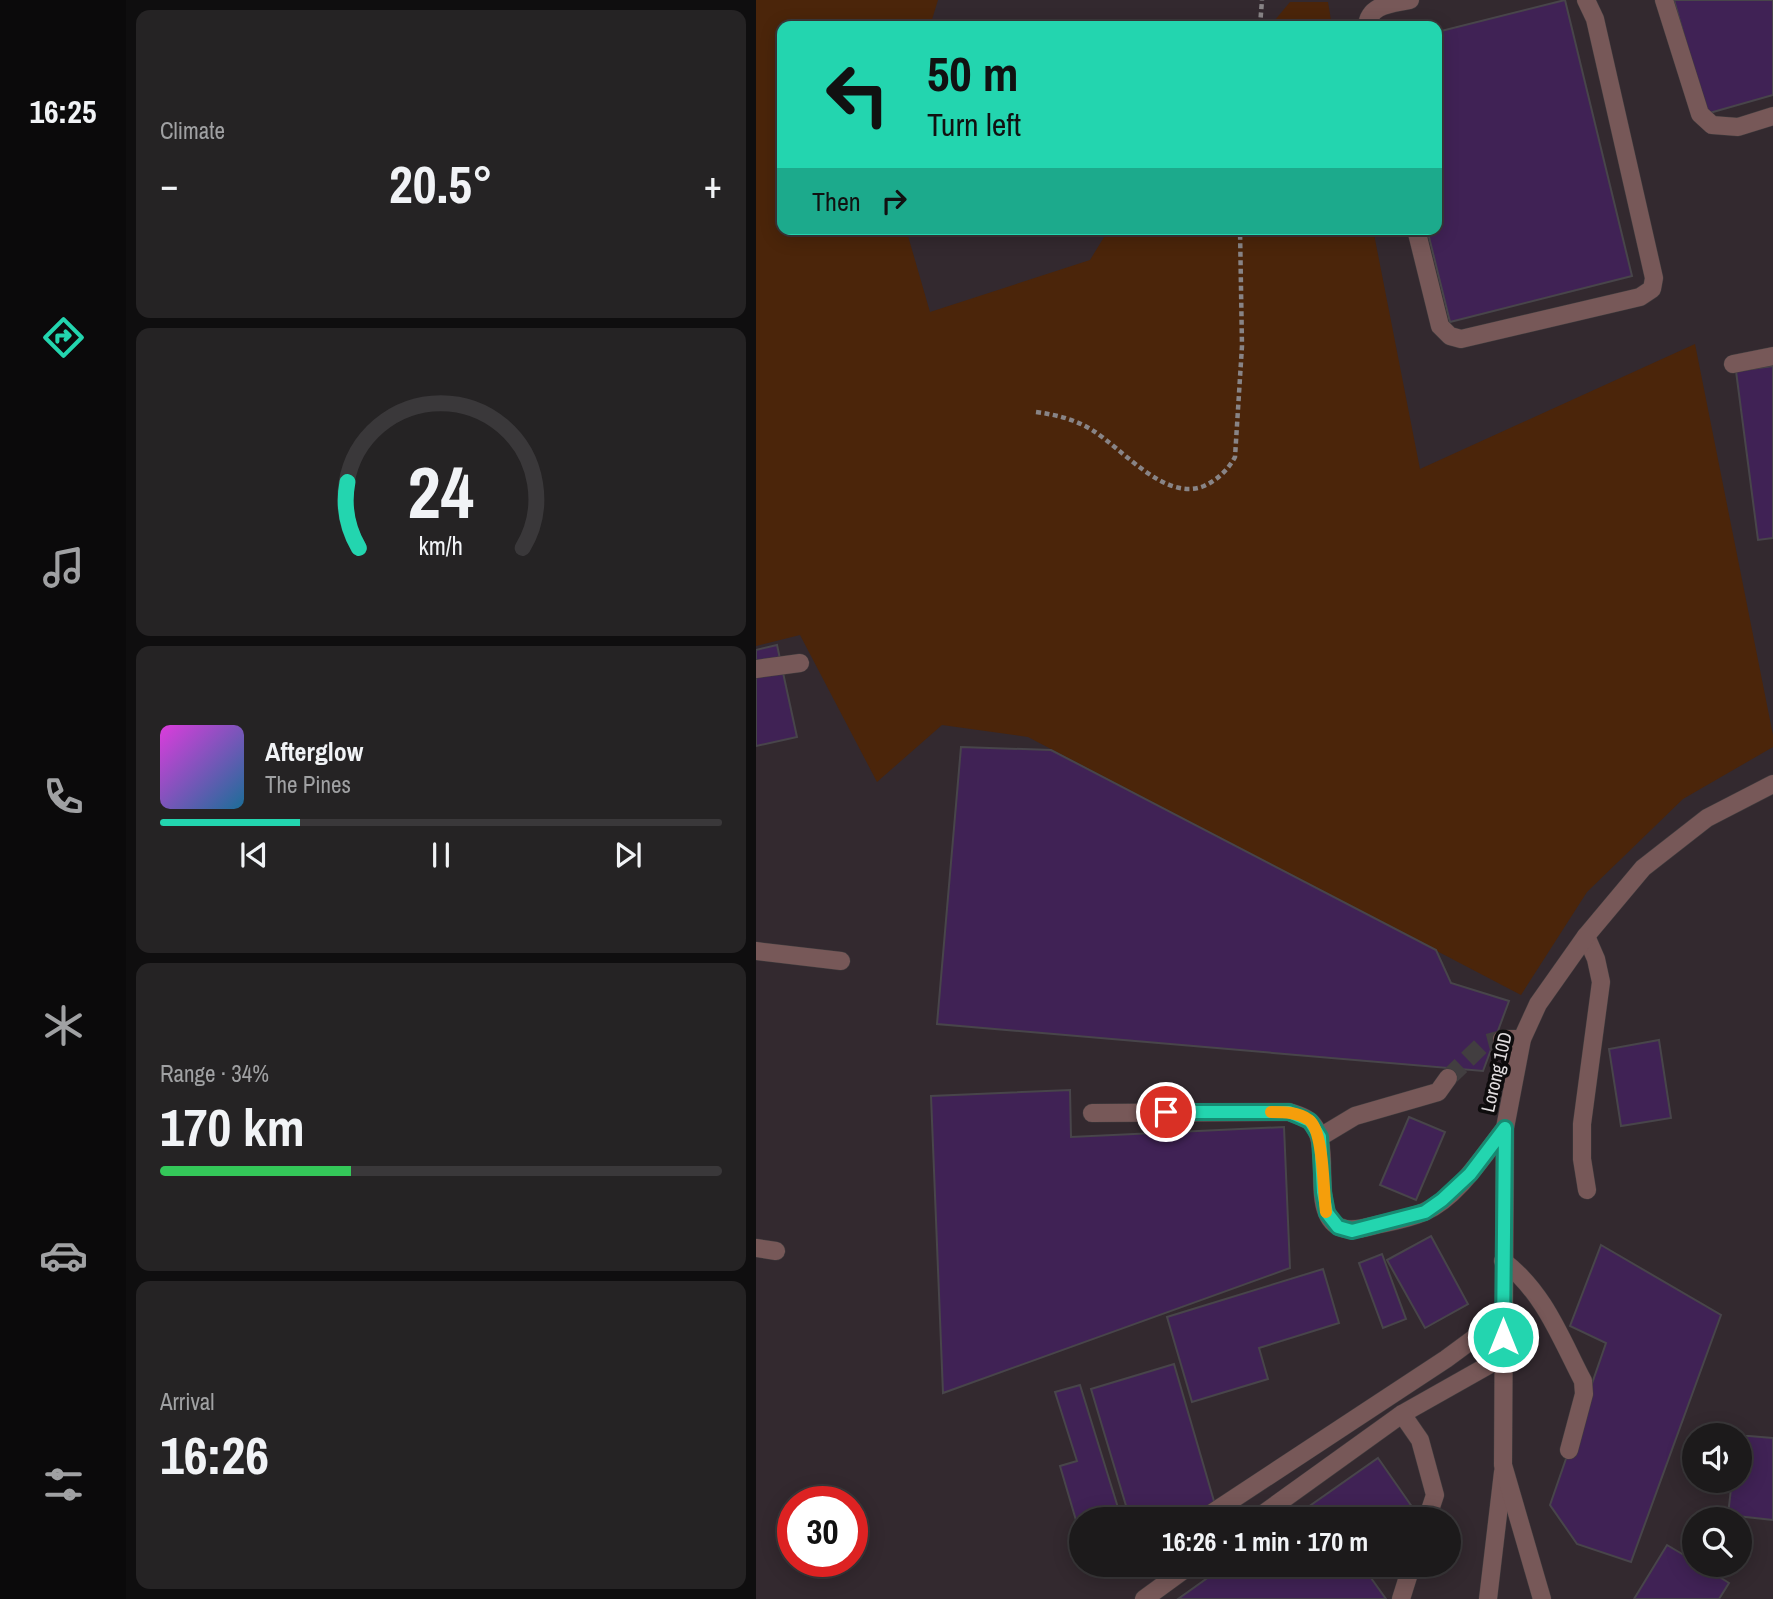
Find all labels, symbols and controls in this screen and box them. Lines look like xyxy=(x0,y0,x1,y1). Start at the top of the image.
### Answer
text: 50 m xyxy=(927,40,1019,106)
icon: left xyxy=(812,49,903,140)
text: 16:25 xyxy=(29,90,97,133)
text: Turn left xyxy=(927,103,1021,146)
text: Climate xyxy=(160,115,225,146)
text: 20.5° xyxy=(389,149,493,219)
text: − xyxy=(160,159,178,210)
text: + xyxy=(704,159,722,210)
icon: right xyxy=(875,182,913,220)
text: Then xyxy=(812,184,861,219)
icon: directions xyxy=(39,313,88,362)
text: 24 xyxy=(408,443,474,541)
text: km/h xyxy=(419,528,463,562)
icon: music xyxy=(39,543,88,592)
text: Afterglow xyxy=(265,734,363,769)
text: The Pines xyxy=(265,769,351,800)
icon: phone xyxy=(39,772,88,821)
icon: previous xyxy=(235,836,273,874)
icon: pause xyxy=(422,836,460,874)
icon: next xyxy=(609,836,647,874)
icon: climate xyxy=(39,1001,88,1050)
street label: Lorong 10D xyxy=(1474,1029,1518,1115)
text: Range · 34% xyxy=(160,1058,269,1089)
pin xyxy=(1136,1082,1196,1142)
text: 170 km xyxy=(160,1092,305,1162)
icon: arrive xyxy=(1147,1093,1185,1131)
icon: car xyxy=(39,1231,88,1280)
position arrow xyxy=(1466,1300,1540,1374)
text: Arrival xyxy=(160,1386,215,1417)
text: 16:26 xyxy=(160,1420,269,1490)
map controls xyxy=(1682,1423,1752,1577)
button: sound xyxy=(1682,1423,1752,1493)
icon: filters xyxy=(39,1460,88,1509)
speed limit sign: 30 xyxy=(777,1486,868,1577)
button: search xyxy=(1682,1507,1752,1577)
text: 16:26 · 1 min · 170 m xyxy=(1162,1524,1368,1559)

